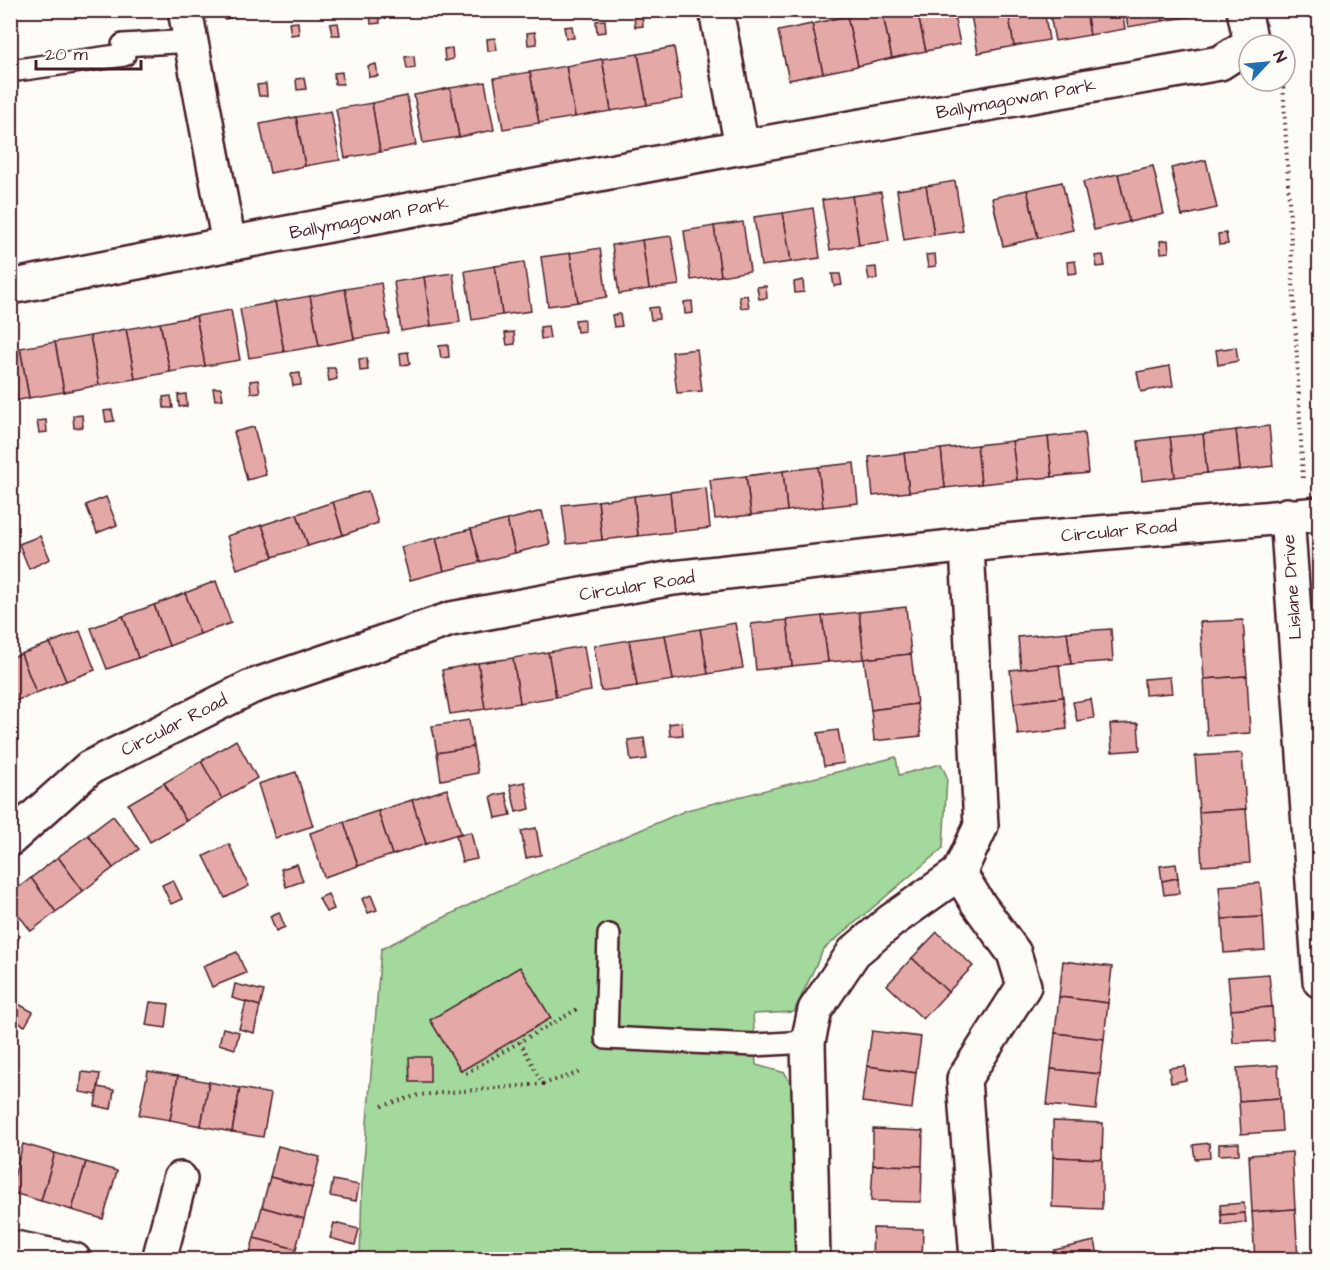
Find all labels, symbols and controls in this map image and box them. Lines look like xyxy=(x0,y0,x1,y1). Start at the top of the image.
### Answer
scale bar xyxy=(36,33,141,71)
north arrow xyxy=(1237,33,1297,93)
text: 20 m xyxy=(45,42,88,67)
text: N xyxy=(1267,48,1292,66)
street label: Ballymagowan Park xyxy=(934,73,1098,126)
street label: Ballymagowan Park xyxy=(287,190,451,247)
street label: Circular Road xyxy=(1060,513,1178,549)
street label: Lislane Drive xyxy=(1276,533,1308,641)
street label: Circular Road xyxy=(578,565,696,607)
street label: Circular Road xyxy=(116,687,232,763)

